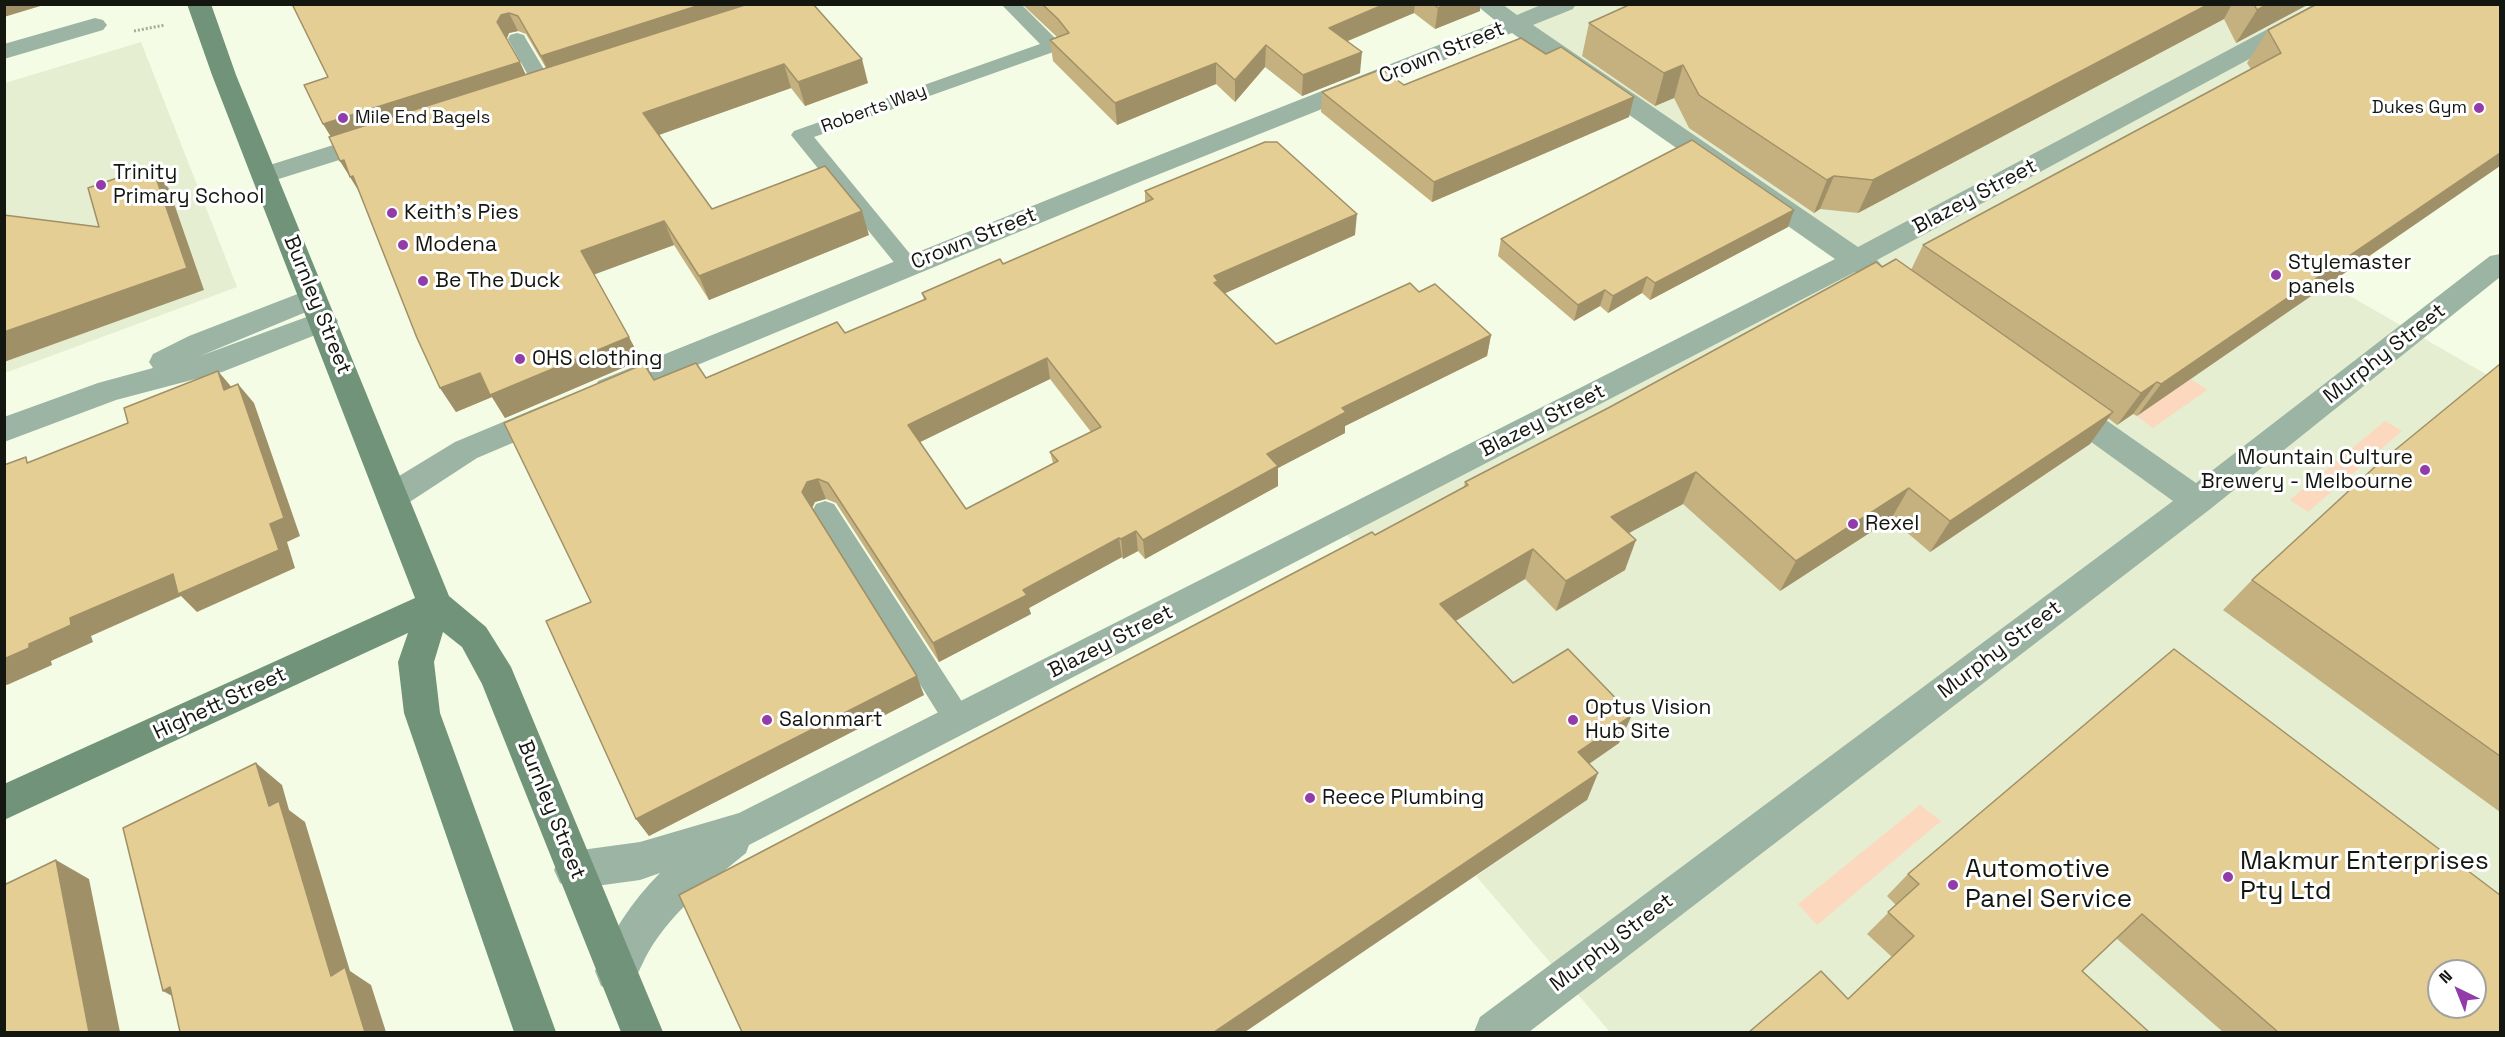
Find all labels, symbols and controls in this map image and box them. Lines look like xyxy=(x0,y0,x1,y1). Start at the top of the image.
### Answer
street label: Crown Street xyxy=(1376,16,1508,90)
street label: Roberts Way xyxy=(818,80,930,138)
place label: Dukes Gym xyxy=(2372,97,2467,119)
marker: Dukes Gym xyxy=(2472,101,2486,115)
place label: Mile End Bagels xyxy=(355,107,490,129)
marker: Mile End Bagels xyxy=(336,111,350,125)
street label: Blazey Street xyxy=(1909,154,2041,240)
place label: Trinity Primary School xyxy=(113,160,264,210)
marker: Trinity Primary School xyxy=(94,178,108,192)
place label: Keith's Pies xyxy=(404,200,519,226)
street label: Crown Street xyxy=(908,202,1040,276)
marker: Keith's Pies xyxy=(385,206,399,220)
street label: Burnley Street xyxy=(278,232,356,378)
place label: Modena xyxy=(415,232,497,258)
marker: Modena xyxy=(396,238,410,252)
place label: Stylemaster panels xyxy=(2288,250,2411,300)
place label: Be The Duck xyxy=(435,268,560,294)
marker: Stylemaster panels xyxy=(2269,268,2283,282)
marker: Be The Duck xyxy=(416,274,430,288)
street label: Murphy Street xyxy=(2319,299,2451,409)
place label: OHS clothing xyxy=(532,346,662,372)
marker: OHS clothing xyxy=(513,352,527,366)
street label: Blazey Street xyxy=(1476,379,1610,463)
place label: Mountain Culture Brewery - Melbourne xyxy=(2201,445,2413,495)
marker: Mountain Culture Brewery - Melbourne xyxy=(2418,463,2432,477)
place label: Rexel xyxy=(1865,511,1919,537)
marker: Rexel xyxy=(1846,517,1860,531)
street label: Murphy Street xyxy=(1933,596,2067,704)
street label: Blazey Street xyxy=(1044,600,1178,684)
street label: Highett Street xyxy=(150,662,290,746)
place label: Optus Vision Hub Site xyxy=(1585,695,1711,745)
place label: Salonmart xyxy=(779,707,883,733)
marker: Salonmart xyxy=(760,713,774,727)
marker: Optus Vision Hub Site xyxy=(1566,713,1580,727)
street label: Burnley Street xyxy=(512,737,590,883)
place label: Reece Plumbing xyxy=(1322,785,1484,811)
marker: Reece Plumbing xyxy=(1303,791,1317,805)
place label: Makmur Enterprises Pty Ltd xyxy=(2240,846,2489,908)
place label: Automotive Panel Service xyxy=(1965,854,2132,916)
marker: Makmur Enterprises Pty Ltd xyxy=(2221,870,2235,884)
marker: Automotive Panel Service xyxy=(1946,878,1960,892)
street label: Murphy Street xyxy=(1545,889,1679,997)
north arrow xyxy=(2427,959,2487,1019)
text: N xyxy=(2435,966,2457,988)

